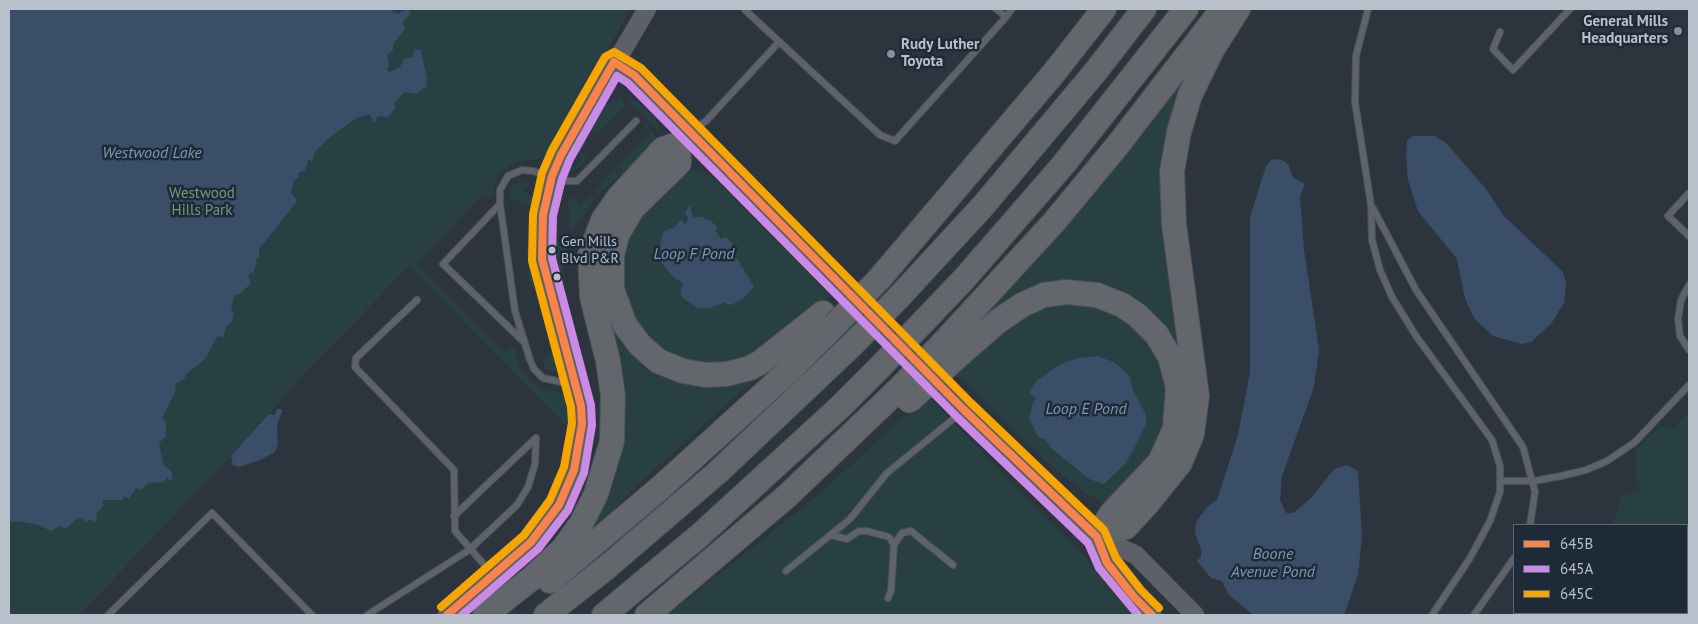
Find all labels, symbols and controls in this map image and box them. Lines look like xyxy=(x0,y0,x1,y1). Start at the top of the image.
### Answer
place label: General Mills Headquarters xyxy=(1581,13,1668,48)
marker: General Mills Headquarters xyxy=(1672,25,1684,37)
place label: Rudy Luther Toyota xyxy=(901,36,979,71)
marker: Rudy Luther Toyota xyxy=(885,48,897,60)
water label: Westwood Lake xyxy=(102,143,202,163)
park label: Westwood Hills Park xyxy=(169,185,235,220)
place label: Gen Mills Blvd P&R xyxy=(561,234,619,266)
water label: Loop F Pond xyxy=(654,244,734,264)
marker: Gen Mills Blvd P&R xyxy=(547,245,557,255)
unlabelled marker xyxy=(552,272,562,282)
water label: Loop E Pond xyxy=(1045,399,1127,419)
legend xyxy=(1513,524,1688,614)
text: 645B xyxy=(1560,534,1593,553)
water label: Boone Avenue Pond xyxy=(1231,544,1315,582)
text: 645A xyxy=(1560,559,1593,578)
text: 645C xyxy=(1560,584,1593,603)

